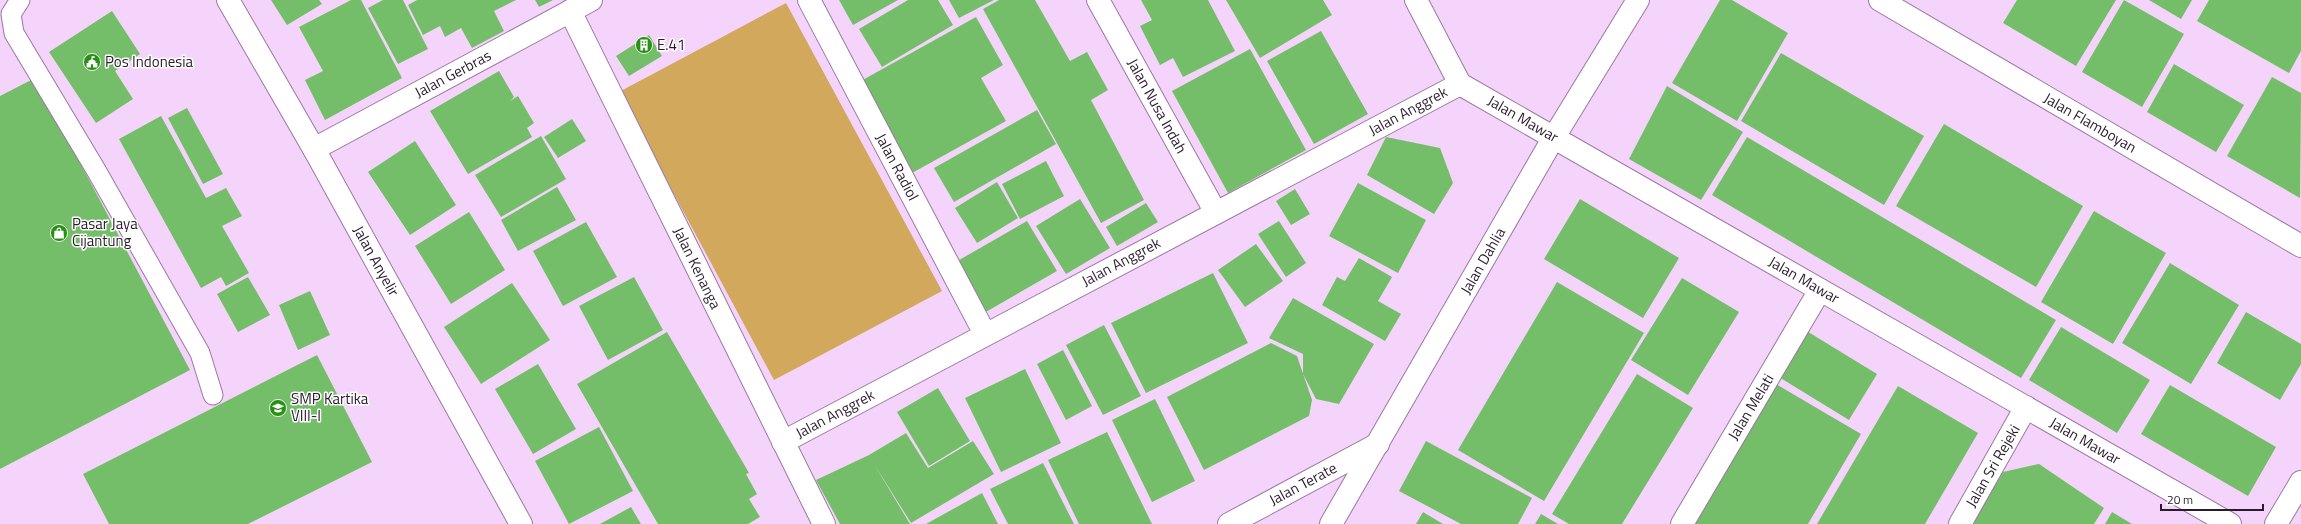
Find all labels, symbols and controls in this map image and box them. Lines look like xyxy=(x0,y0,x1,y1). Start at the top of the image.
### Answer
place label: E.41 xyxy=(657,33,685,56)
building icon: E.41 xyxy=(634,35,654,55)
street label: Jalan Gerbras xyxy=(410,44,495,103)
place label: Pos Indonesia xyxy=(105,50,194,73)
public building icon: Pos Indonesia xyxy=(82,52,102,72)
street label: Jalan Nusa Indah xyxy=(1122,54,1193,157)
street label: Jalan Anggrek xyxy=(1364,80,1451,141)
street label: Jalan Flamboyan xyxy=(2039,87,2141,159)
street label: Jalan Mawar xyxy=(1484,89,1563,148)
street label: Jalan Radiol xyxy=(870,129,925,205)
place label: Pasar Jaya Cijantung xyxy=(72,212,138,252)
street label: Jalan Anyelir xyxy=(348,221,405,300)
shop icon: Pasar Jaya Cijantung xyxy=(49,223,69,243)
street label: Jalan Kenanga xyxy=(668,223,727,313)
street label: Jalan Dahlia xyxy=(1454,223,1511,298)
street label: Jalan Anggrek xyxy=(1077,231,1164,292)
street label: Jalan Mawar xyxy=(1765,250,1844,309)
street label: Jalan Melati xyxy=(1722,369,1779,444)
street label: Jalan Anggrek xyxy=(791,383,878,444)
place label: SMP Kartika VIII-I xyxy=(291,387,369,427)
school or university icon: SMP Kartika VIII-I xyxy=(268,398,288,418)
street label: Jalan Mawar xyxy=(2046,411,2125,470)
street label: Jalan Sri Rejeki xyxy=(1960,420,2026,511)
street label: Jalan Terate xyxy=(1265,456,1341,511)
scale bar xyxy=(2161,486,2263,512)
text: 20 m xyxy=(2167,490,2193,509)

